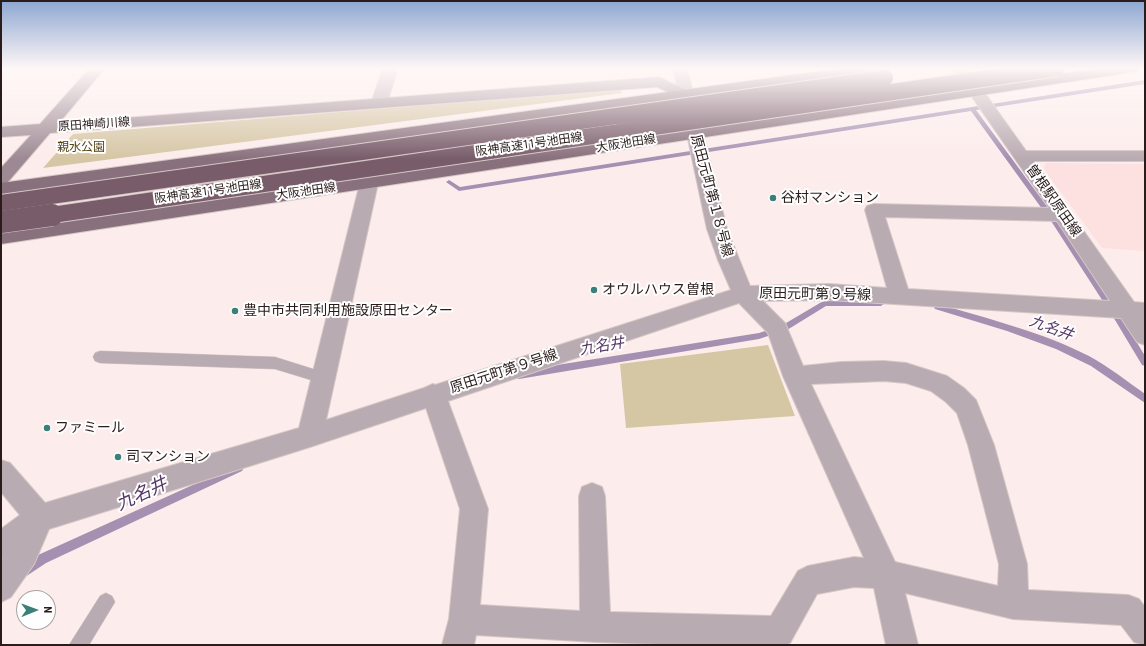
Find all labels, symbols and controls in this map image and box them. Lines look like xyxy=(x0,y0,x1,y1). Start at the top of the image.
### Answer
street label: 原田神崎川線 xyxy=(58,115,130,135)
street label: 阪神高速11号池田線 xyxy=(475,130,583,160)
street label: 大阪池田線 xyxy=(595,132,657,156)
street label: 原田元町第１８号線 xyxy=(687,133,735,259)
park label: 親水公園 xyxy=(57,141,105,155)
street label: 曽根駅原田線 xyxy=(1022,162,1084,240)
street label: 阪神高速11号池田線 xyxy=(154,177,262,207)
street label: 大阪池田線 xyxy=(275,181,337,203)
place label: 谷村マンション xyxy=(781,190,879,206)
marker: 谷村マンション xyxy=(768,193,778,203)
place label: オウルハウス曽根 xyxy=(602,282,714,298)
marker: オウルハウス曽根 xyxy=(589,285,599,295)
street label: 原田元町第９号線 xyxy=(759,286,871,304)
place label: 豊中市共同利用施設原田センター xyxy=(243,303,453,319)
marker: 豊中市共同利用施設原田センター xyxy=(230,306,240,316)
water label: 九名井 xyxy=(1027,313,1075,345)
water label: 九名井 xyxy=(578,334,626,360)
street label: 原田元町第９号線 xyxy=(448,347,560,397)
place label: ファミール xyxy=(55,420,125,436)
marker: ファミール xyxy=(42,423,52,433)
place label: 司マンション xyxy=(126,449,210,465)
marker: 司マンション xyxy=(113,452,123,462)
water label: 九名井 xyxy=(113,474,171,516)
north arrow xyxy=(16,590,56,630)
text: N xyxy=(41,606,54,613)

